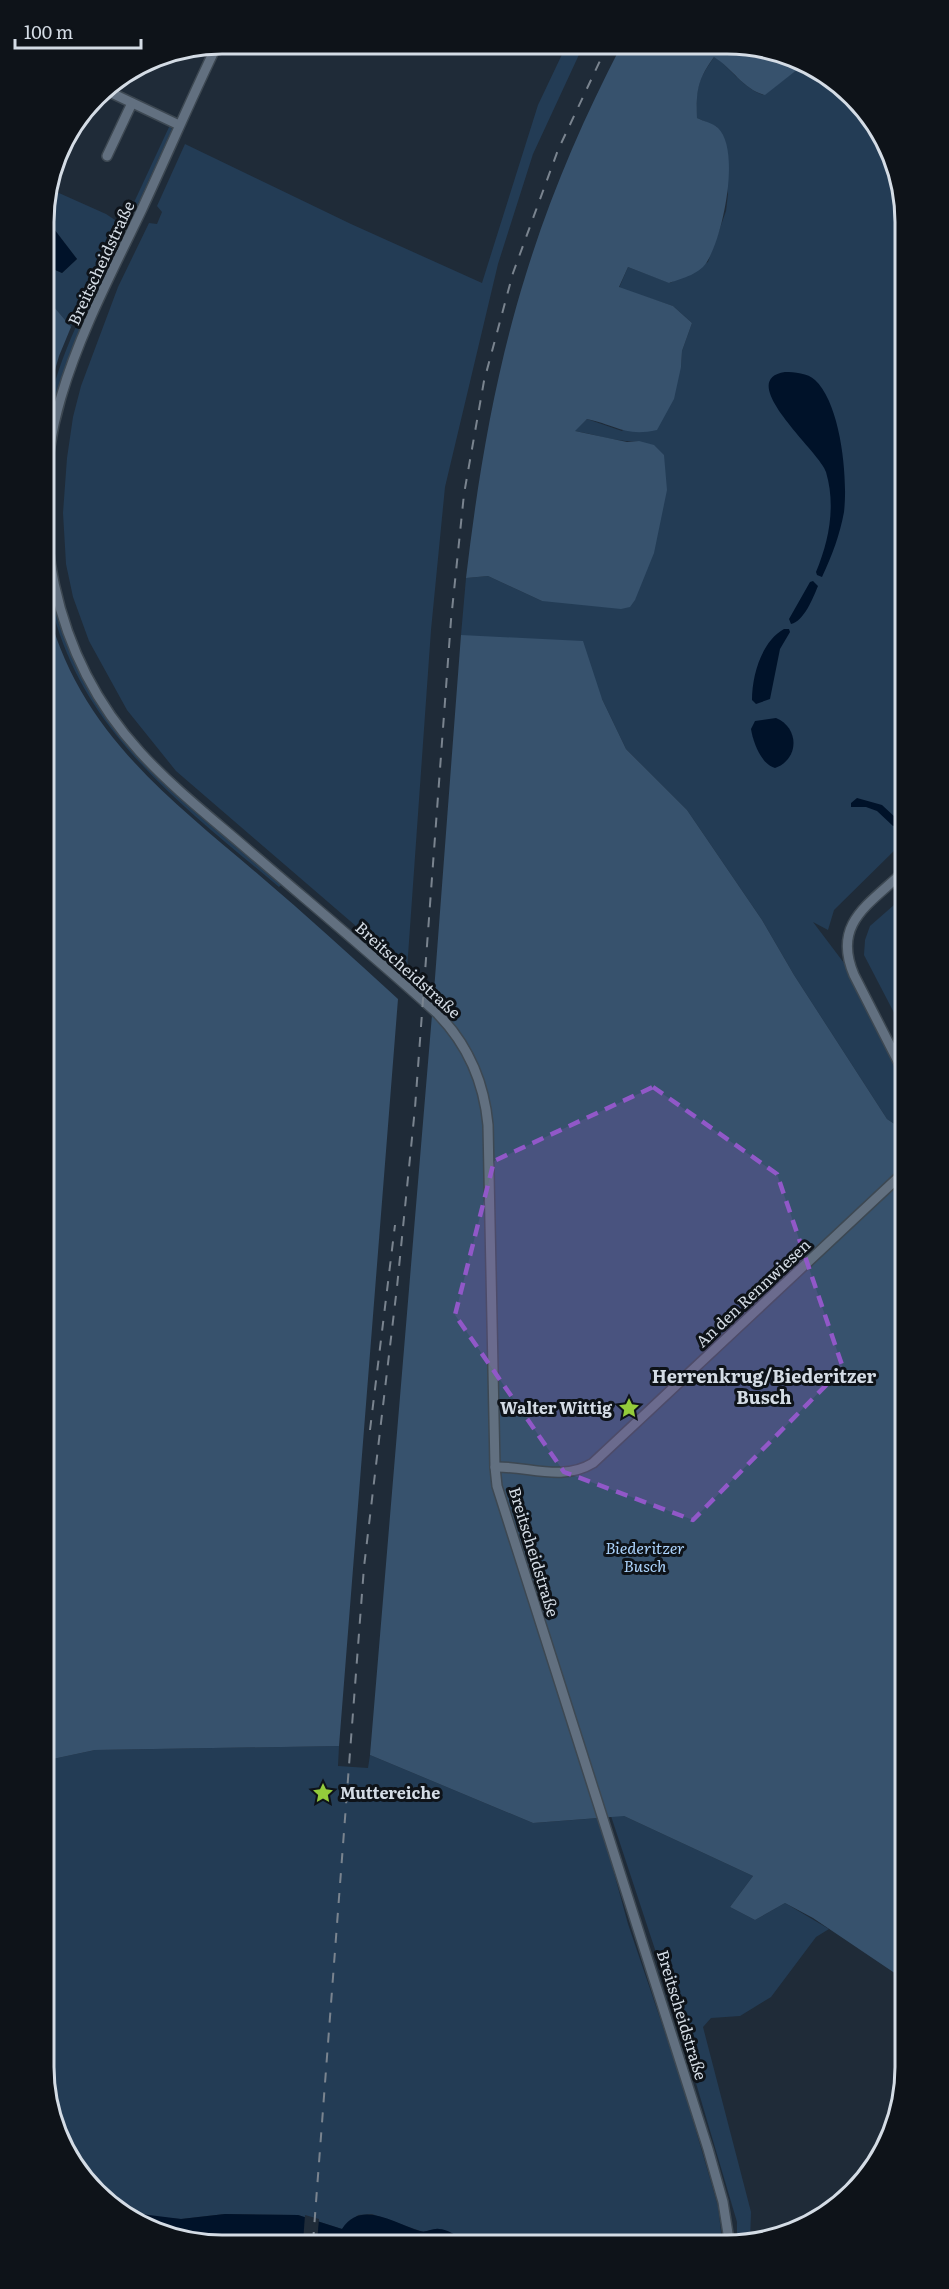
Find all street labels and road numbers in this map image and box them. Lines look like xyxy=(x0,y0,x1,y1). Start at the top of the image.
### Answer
street label: Breitscheidstraße xyxy=(61,196,139,329)
street label: Breitscheidstraße xyxy=(351,915,467,1023)
street label: An den Rennwiesen xyxy=(689,1232,816,1352)
street label: Breitscheidstraße xyxy=(504,1484,566,1620)
street label: Breitscheidstraße xyxy=(652,1947,714,2083)

